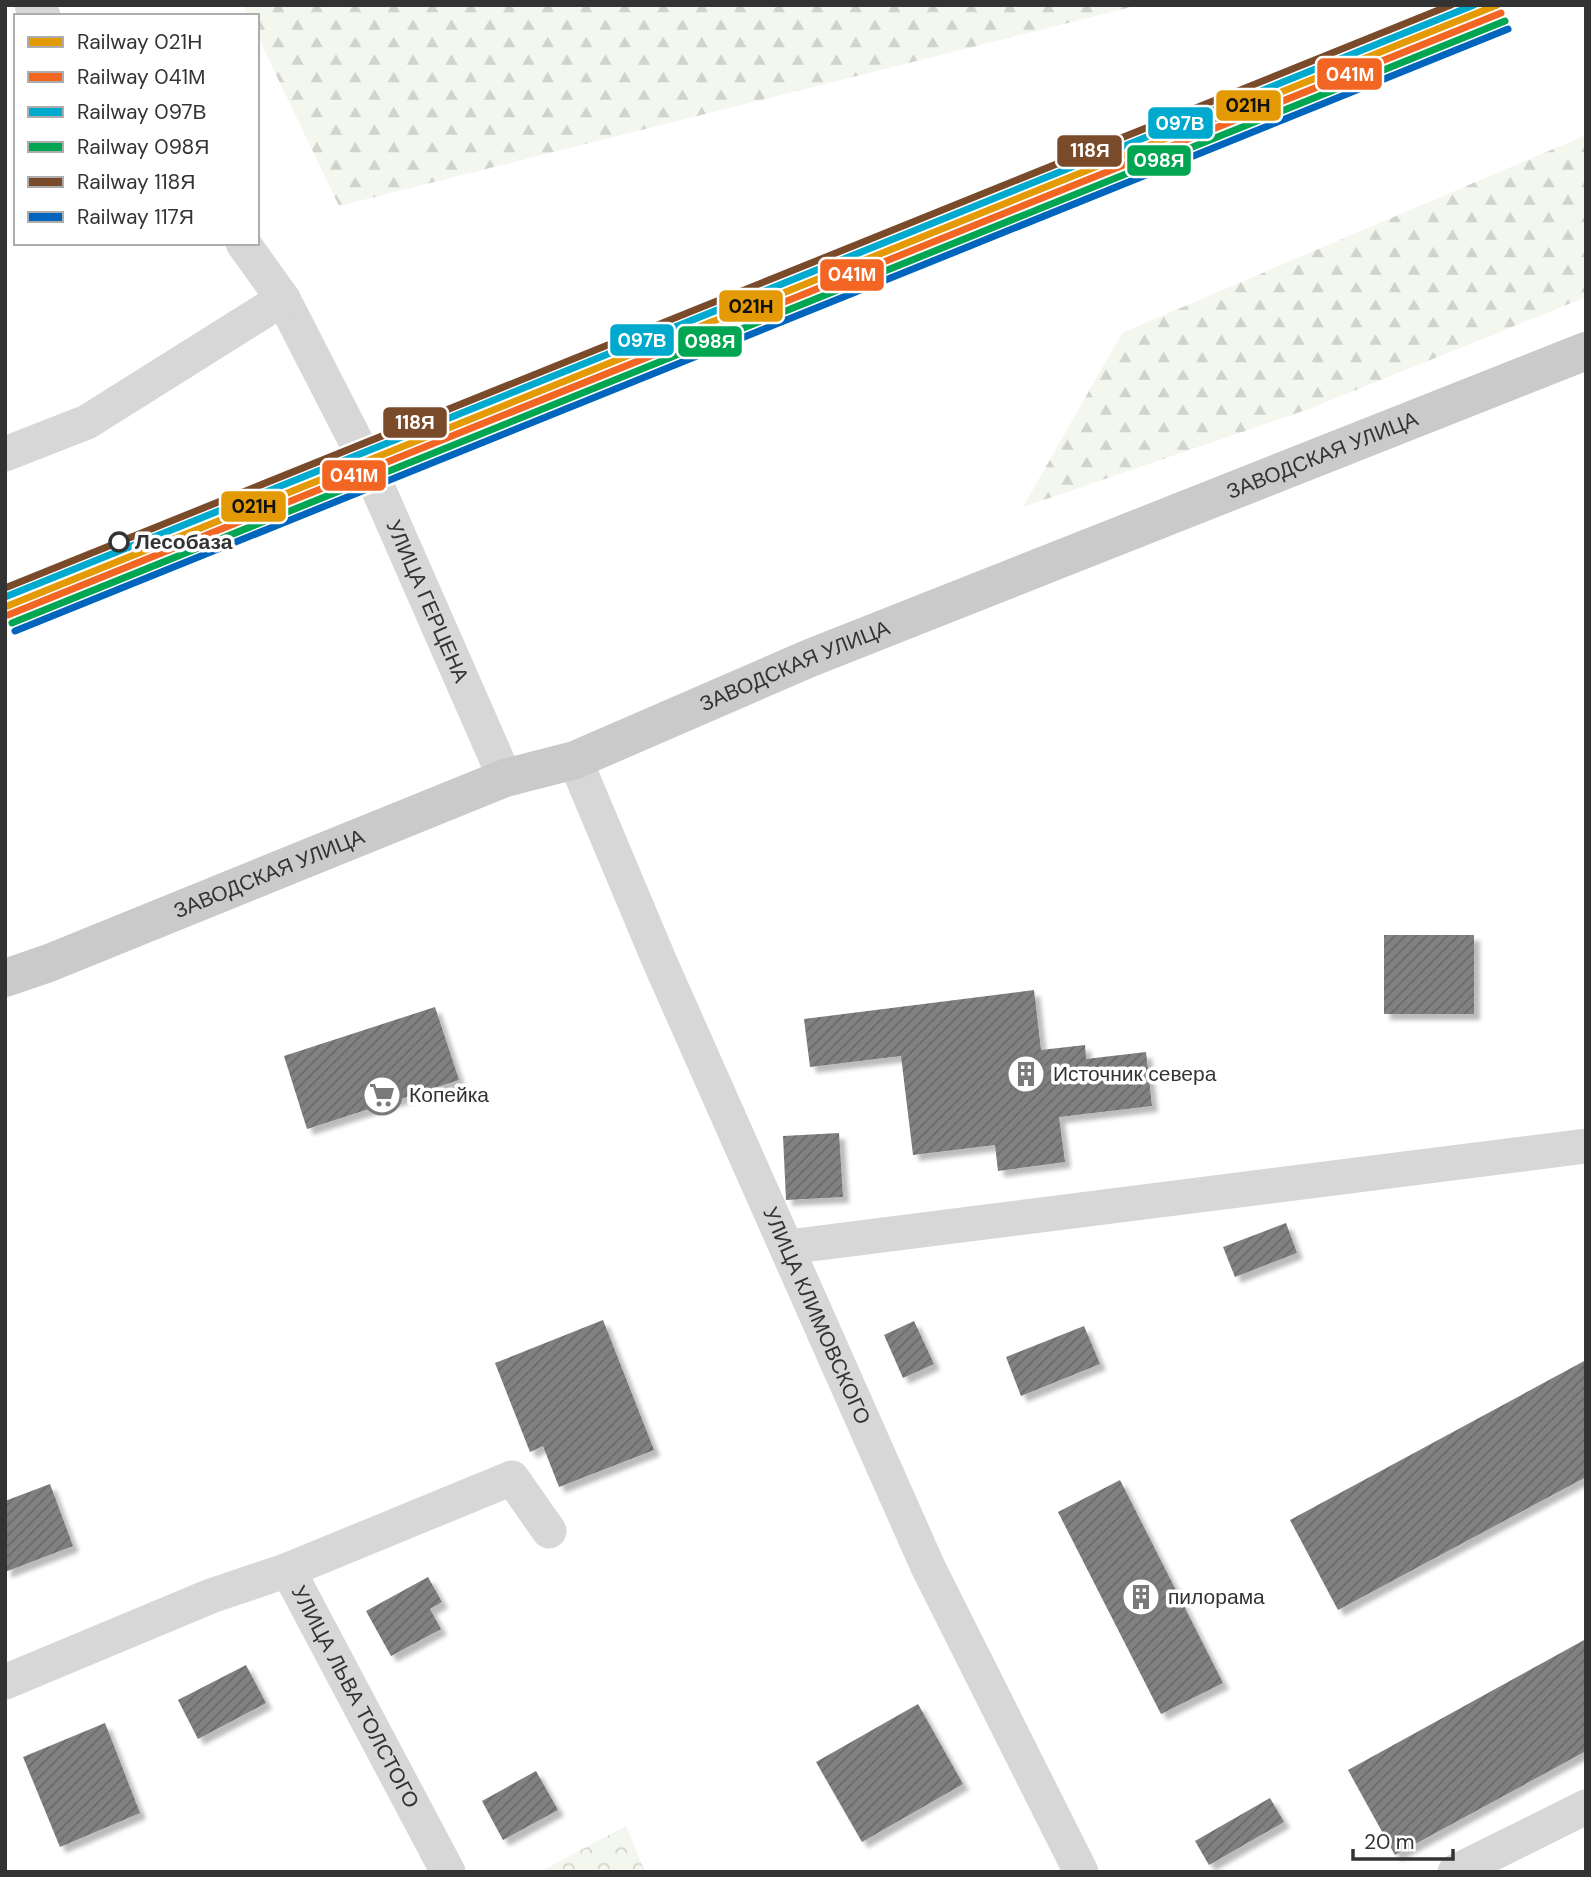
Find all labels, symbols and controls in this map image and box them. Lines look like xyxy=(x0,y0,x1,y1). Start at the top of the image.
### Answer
legend xyxy=(14,14,259,245)
text: Railway 021Н xyxy=(77,28,202,56)
line badge: 041М xyxy=(1316,57,1383,91)
text: 041М xyxy=(1326,62,1374,87)
text: Railway 041М xyxy=(77,63,206,91)
line badge: 021Н xyxy=(1215,89,1282,122)
text: 021Н xyxy=(1226,93,1270,118)
text: Railway 097В xyxy=(77,98,207,126)
line badge: 097В xyxy=(1147,106,1214,140)
text: 097В xyxy=(1155,111,1205,136)
text: Railway 098Я xyxy=(77,133,209,161)
line badge: 118Я xyxy=(1056,134,1123,168)
text: 118Я xyxy=(1070,138,1110,163)
line badge: 098Я xyxy=(1126,144,1192,177)
text: 098Я xyxy=(1134,148,1185,173)
text: Railway 118Я xyxy=(77,168,195,196)
text: Railway 117Я xyxy=(77,203,194,231)
line badge: 041М xyxy=(819,258,885,292)
text: 041М xyxy=(828,262,876,287)
line badge: 021Н xyxy=(718,289,784,323)
text: 021Н xyxy=(729,294,773,319)
line badge: 097В xyxy=(609,323,675,357)
line badge: 098Я xyxy=(677,325,743,358)
text: 097В xyxy=(617,328,667,353)
text: 098Я xyxy=(685,329,736,354)
street label: ЗАВОДСКАЯ УЛИЦА xyxy=(1223,405,1422,506)
line badge: 118Я xyxy=(382,406,448,439)
text: 118Я xyxy=(395,410,435,435)
line badge: 041М xyxy=(321,459,387,492)
text: 041М xyxy=(330,463,378,488)
line badge: 021Н xyxy=(220,490,287,523)
text: 021Н xyxy=(232,494,276,519)
street label: УЛИЦА ГЕРЦЕНА xyxy=(380,516,475,687)
place label: Лесобаза xyxy=(135,528,233,556)
marker: Лесобаза xyxy=(109,532,129,552)
street label: ЗАВОДСКАЯ УЛИЦА xyxy=(695,614,894,718)
street label: ЗАВОДСКАЯ УЛИЦА xyxy=(170,823,369,925)
building icon: Источник севера xyxy=(1005,1053,1047,1095)
place label: Источник севера xyxy=(1053,1060,1217,1088)
supermarket icon: Копейка xyxy=(361,1074,403,1116)
place label: Копейка xyxy=(409,1081,489,1109)
street label: УЛИЦА КЛИМОВСКОГО xyxy=(756,1203,877,1429)
building icon: пилорама xyxy=(1120,1576,1162,1618)
street label: УЛИЦА ЛЬВА ТОЛСТОГО xyxy=(285,1581,426,1813)
place label: пилорама xyxy=(1168,1583,1265,1611)
scale bar xyxy=(1353,1818,1453,1862)
text: 20 m xyxy=(1364,1828,1415,1856)

